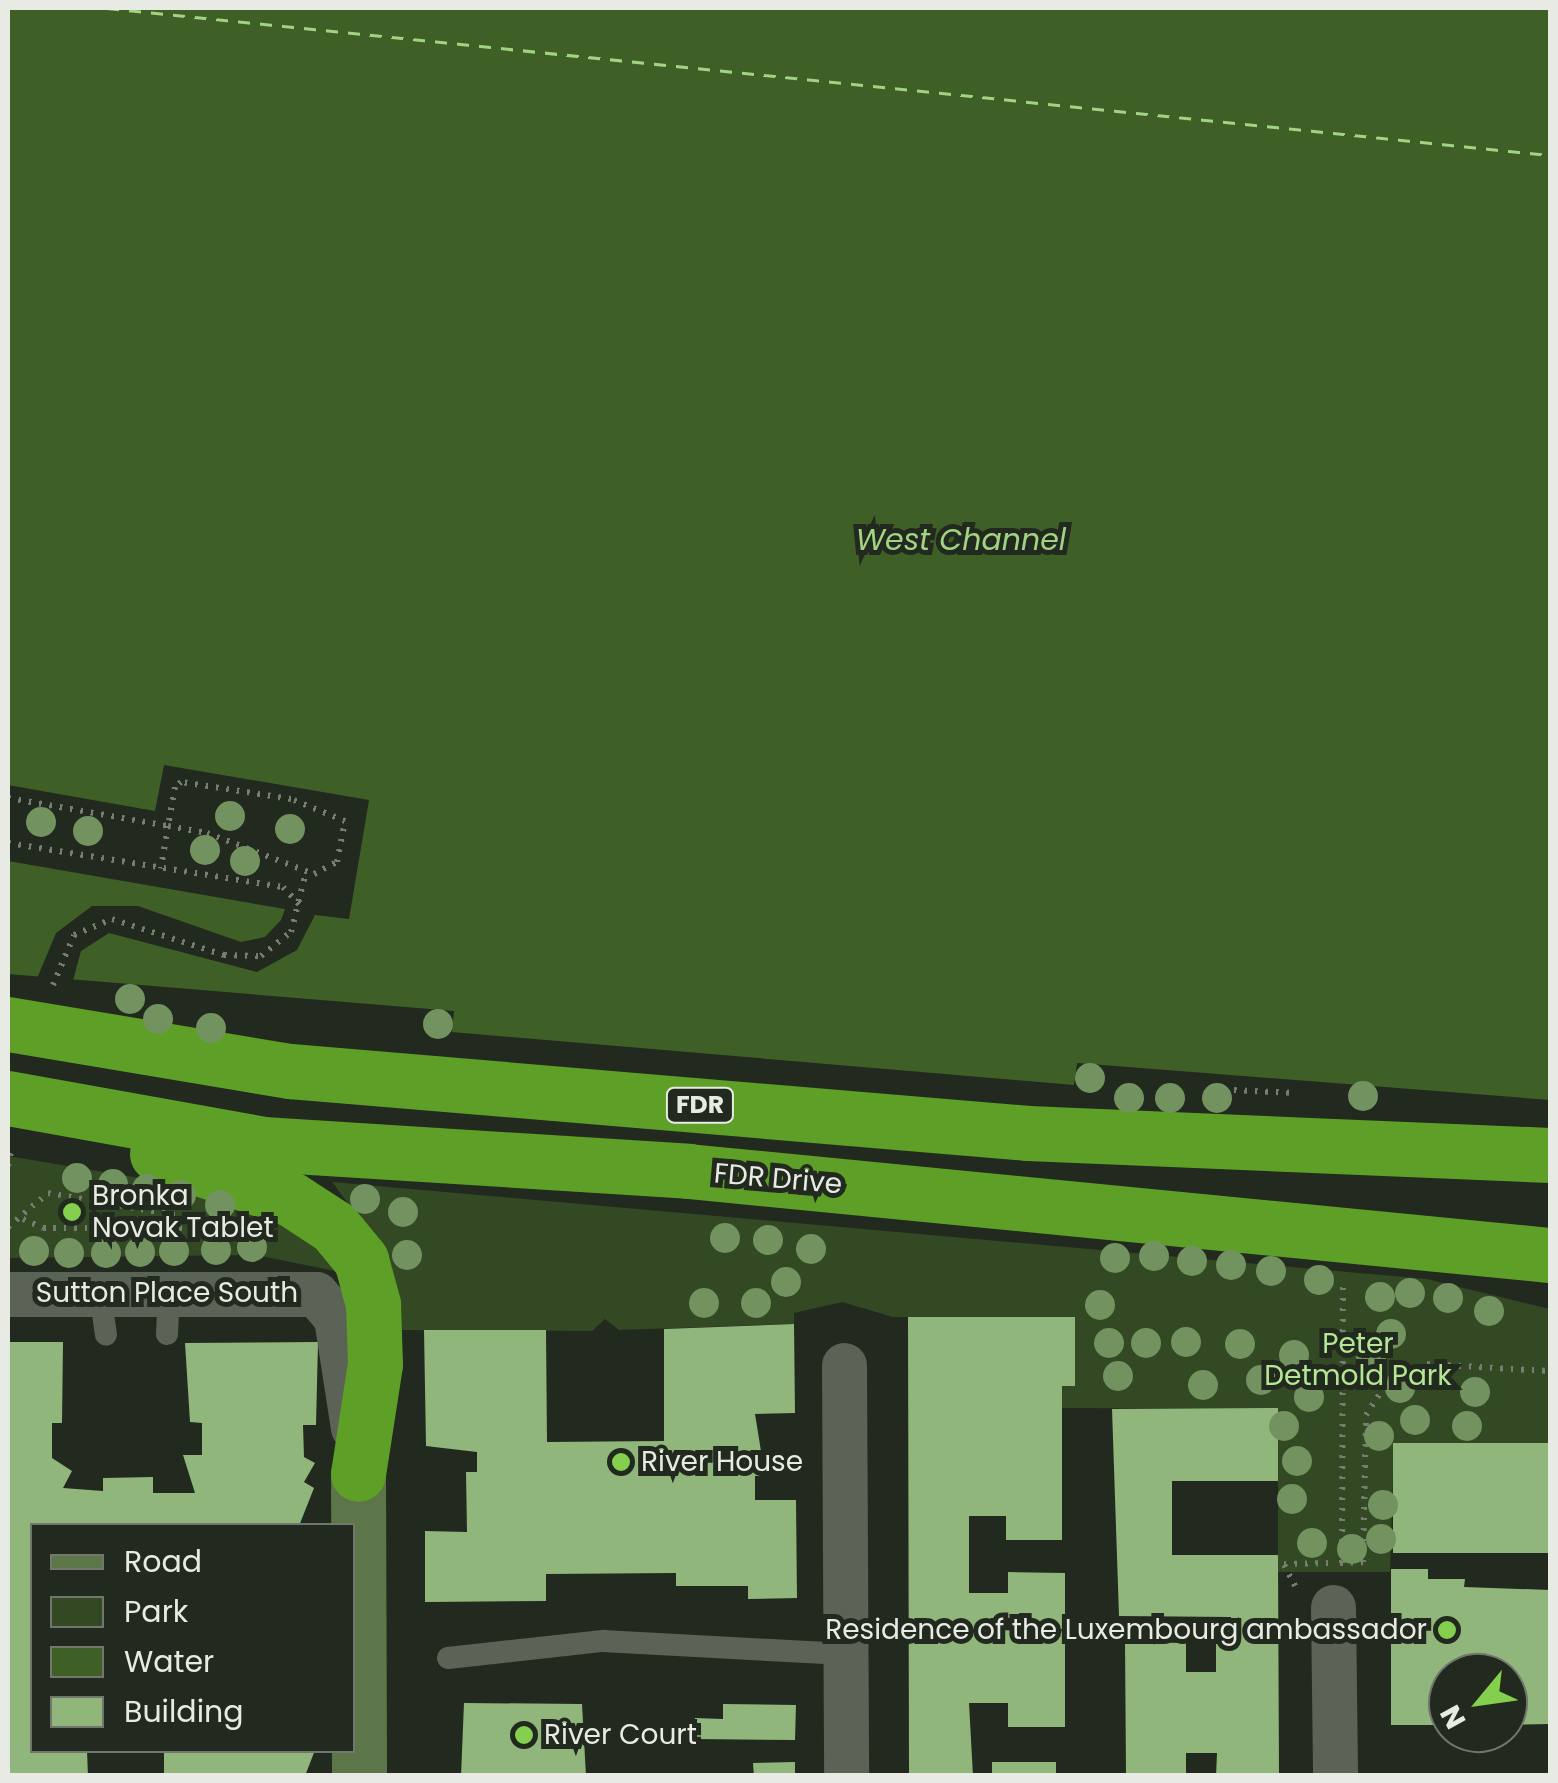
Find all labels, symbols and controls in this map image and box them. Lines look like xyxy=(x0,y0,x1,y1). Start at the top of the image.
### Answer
water label: West Channel xyxy=(856,522,1066,558)
road number: FDR xyxy=(665,1085,735,1125)
street label: FDR Drive xyxy=(712,1157,844,1201)
place label: Bronka Novak Tablet xyxy=(92,1179,274,1245)
marker: Bronka Novak Tablet xyxy=(61,1201,83,1223)
street label: Sutton Place South xyxy=(36,1276,298,1310)
park label: Peter Detmold Park xyxy=(1264,1327,1452,1393)
place label: River House xyxy=(641,1445,803,1479)
marker: River House xyxy=(610,1451,632,1473)
legend xyxy=(30,1523,355,1753)
text: Road xyxy=(124,1540,202,1583)
text: Park xyxy=(124,1590,188,1633)
place label: Residence of the Luxembourg ambassador xyxy=(825,1613,1427,1647)
marker: Residence of the Luxembourg ambassador xyxy=(1436,1619,1458,1641)
text: Water xyxy=(124,1640,214,1683)
north arrow xyxy=(1428,1653,1528,1753)
text: Building xyxy=(124,1690,244,1733)
text: N xyxy=(1431,1698,1475,1735)
place label: River Court xyxy=(544,1718,697,1752)
marker: River Court xyxy=(513,1724,535,1746)

